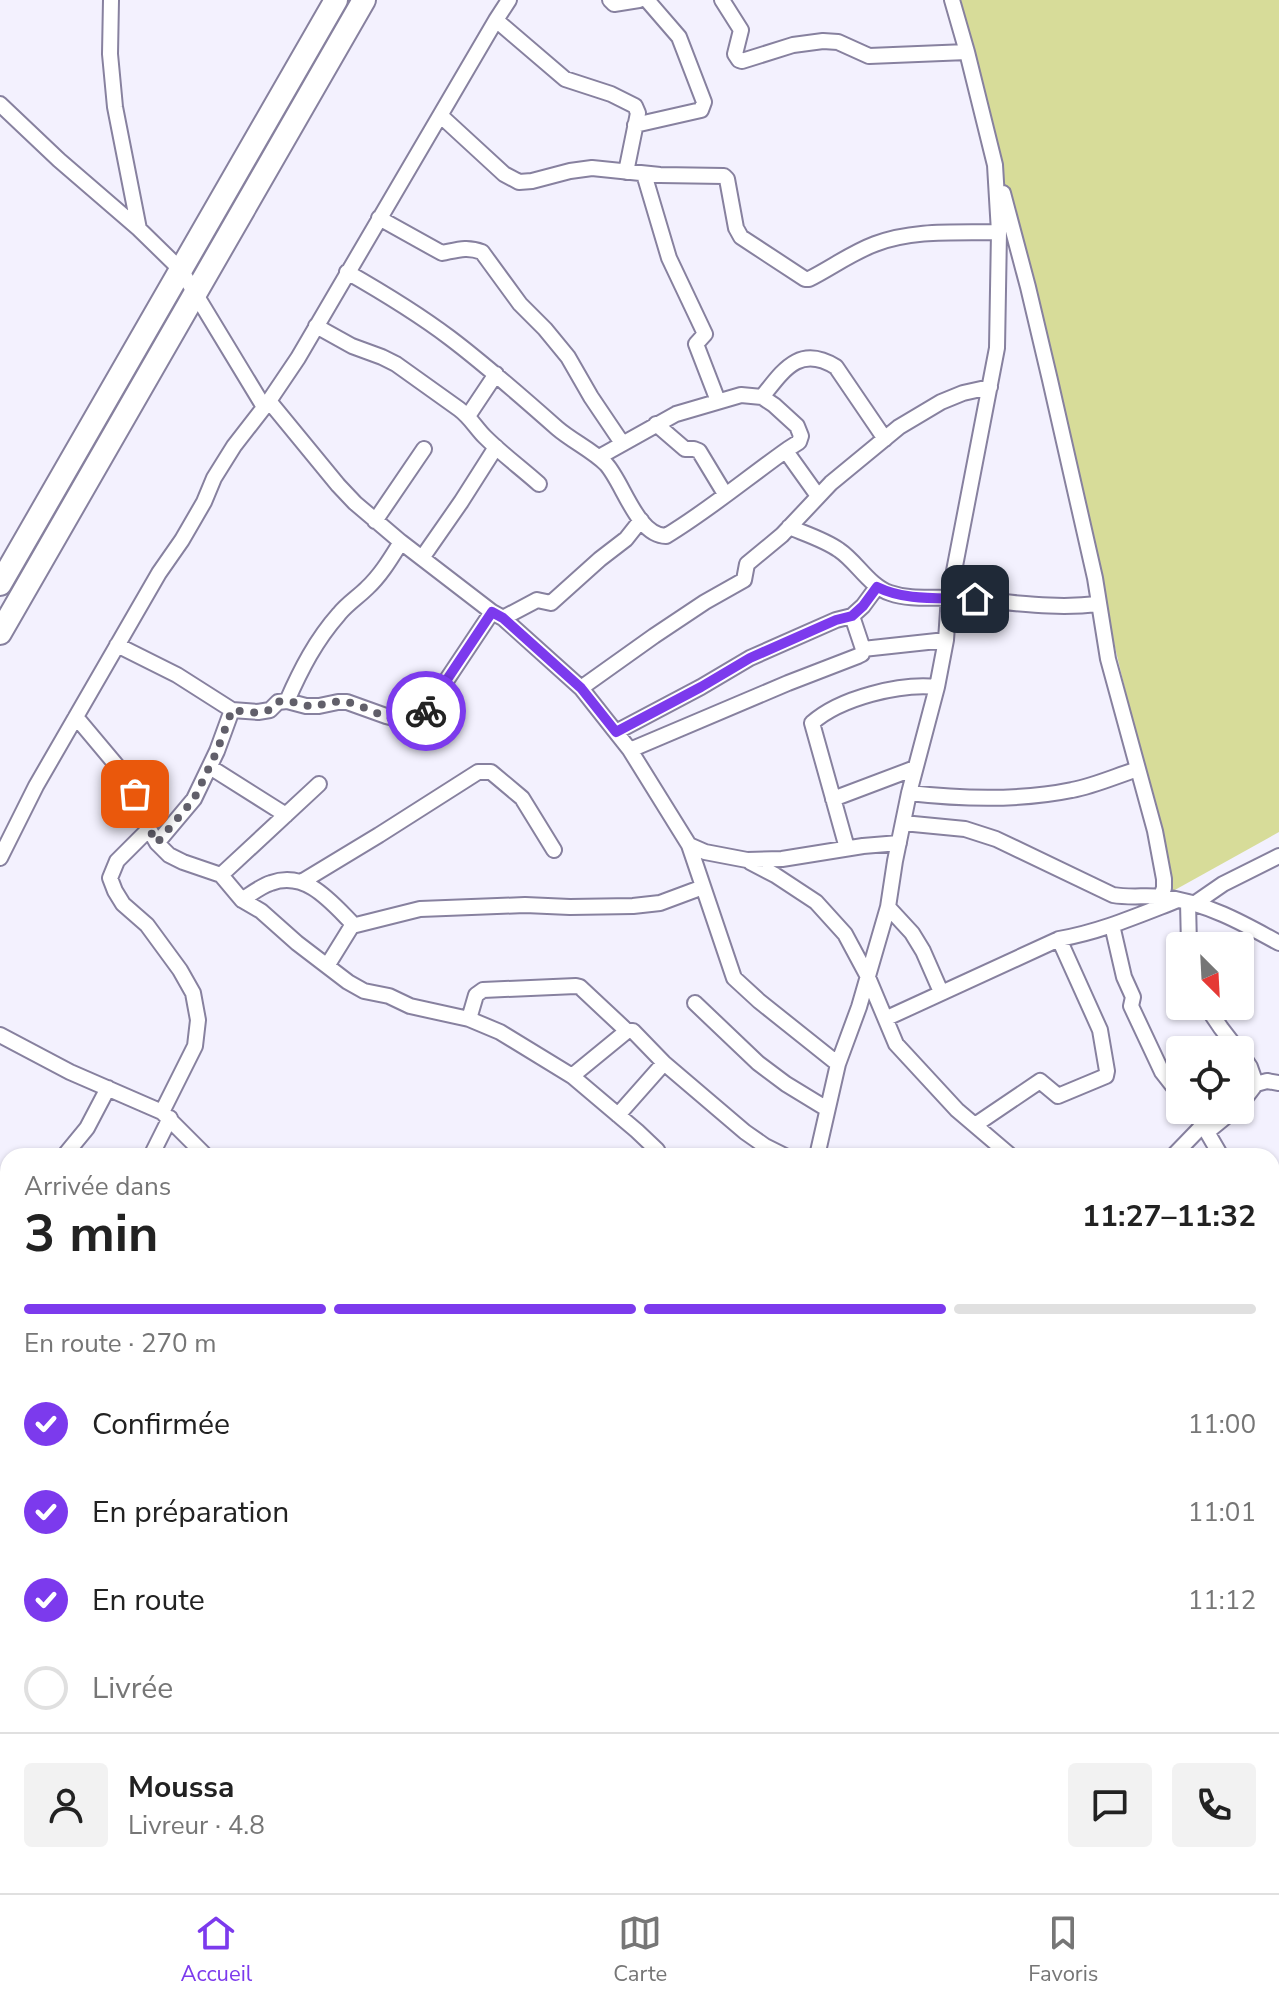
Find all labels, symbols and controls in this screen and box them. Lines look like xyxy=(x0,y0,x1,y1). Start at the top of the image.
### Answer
pin xyxy=(941,565,1009,633)
icon: home xyxy=(953,577,997,621)
courier xyxy=(386,671,466,751)
icon: bike xyxy=(404,689,448,733)
pin xyxy=(101,760,169,828)
icon: bag xyxy=(113,772,157,816)
north arrow xyxy=(1166,932,1254,1020)
map controls xyxy=(1166,932,1254,1124)
button: locate xyxy=(1166,1036,1254,1124)
text: Arrivée dans xyxy=(24,1169,171,1204)
text: 11:27–11:32 xyxy=(1082,1196,1256,1237)
text: 3 min xyxy=(24,1198,159,1269)
text: En route · 270 m xyxy=(24,1326,217,1361)
icon: check xyxy=(24,1402,68,1446)
text: Confirmée xyxy=(92,1404,230,1445)
text: 11:00 xyxy=(1188,1407,1256,1442)
icon: check xyxy=(24,1490,68,1534)
text: En préparation xyxy=(92,1492,289,1533)
text: 11:01 xyxy=(1188,1495,1256,1530)
icon: check xyxy=(24,1578,68,1622)
text: En route xyxy=(92,1580,205,1621)
text: 11:12 xyxy=(1188,1583,1256,1618)
text: Livrée xyxy=(92,1668,173,1709)
button: person xyxy=(24,1763,108,1847)
button: chat xyxy=(1068,1763,1152,1847)
button: phone xyxy=(1172,1763,1256,1847)
text: Moussa xyxy=(128,1767,234,1808)
text: Livreur · 4.8 xyxy=(128,1808,265,1843)
tab: Accueil xyxy=(181,1911,252,1989)
tab: Carte xyxy=(613,1911,667,1989)
tab: Favoris xyxy=(1028,1911,1098,1989)

